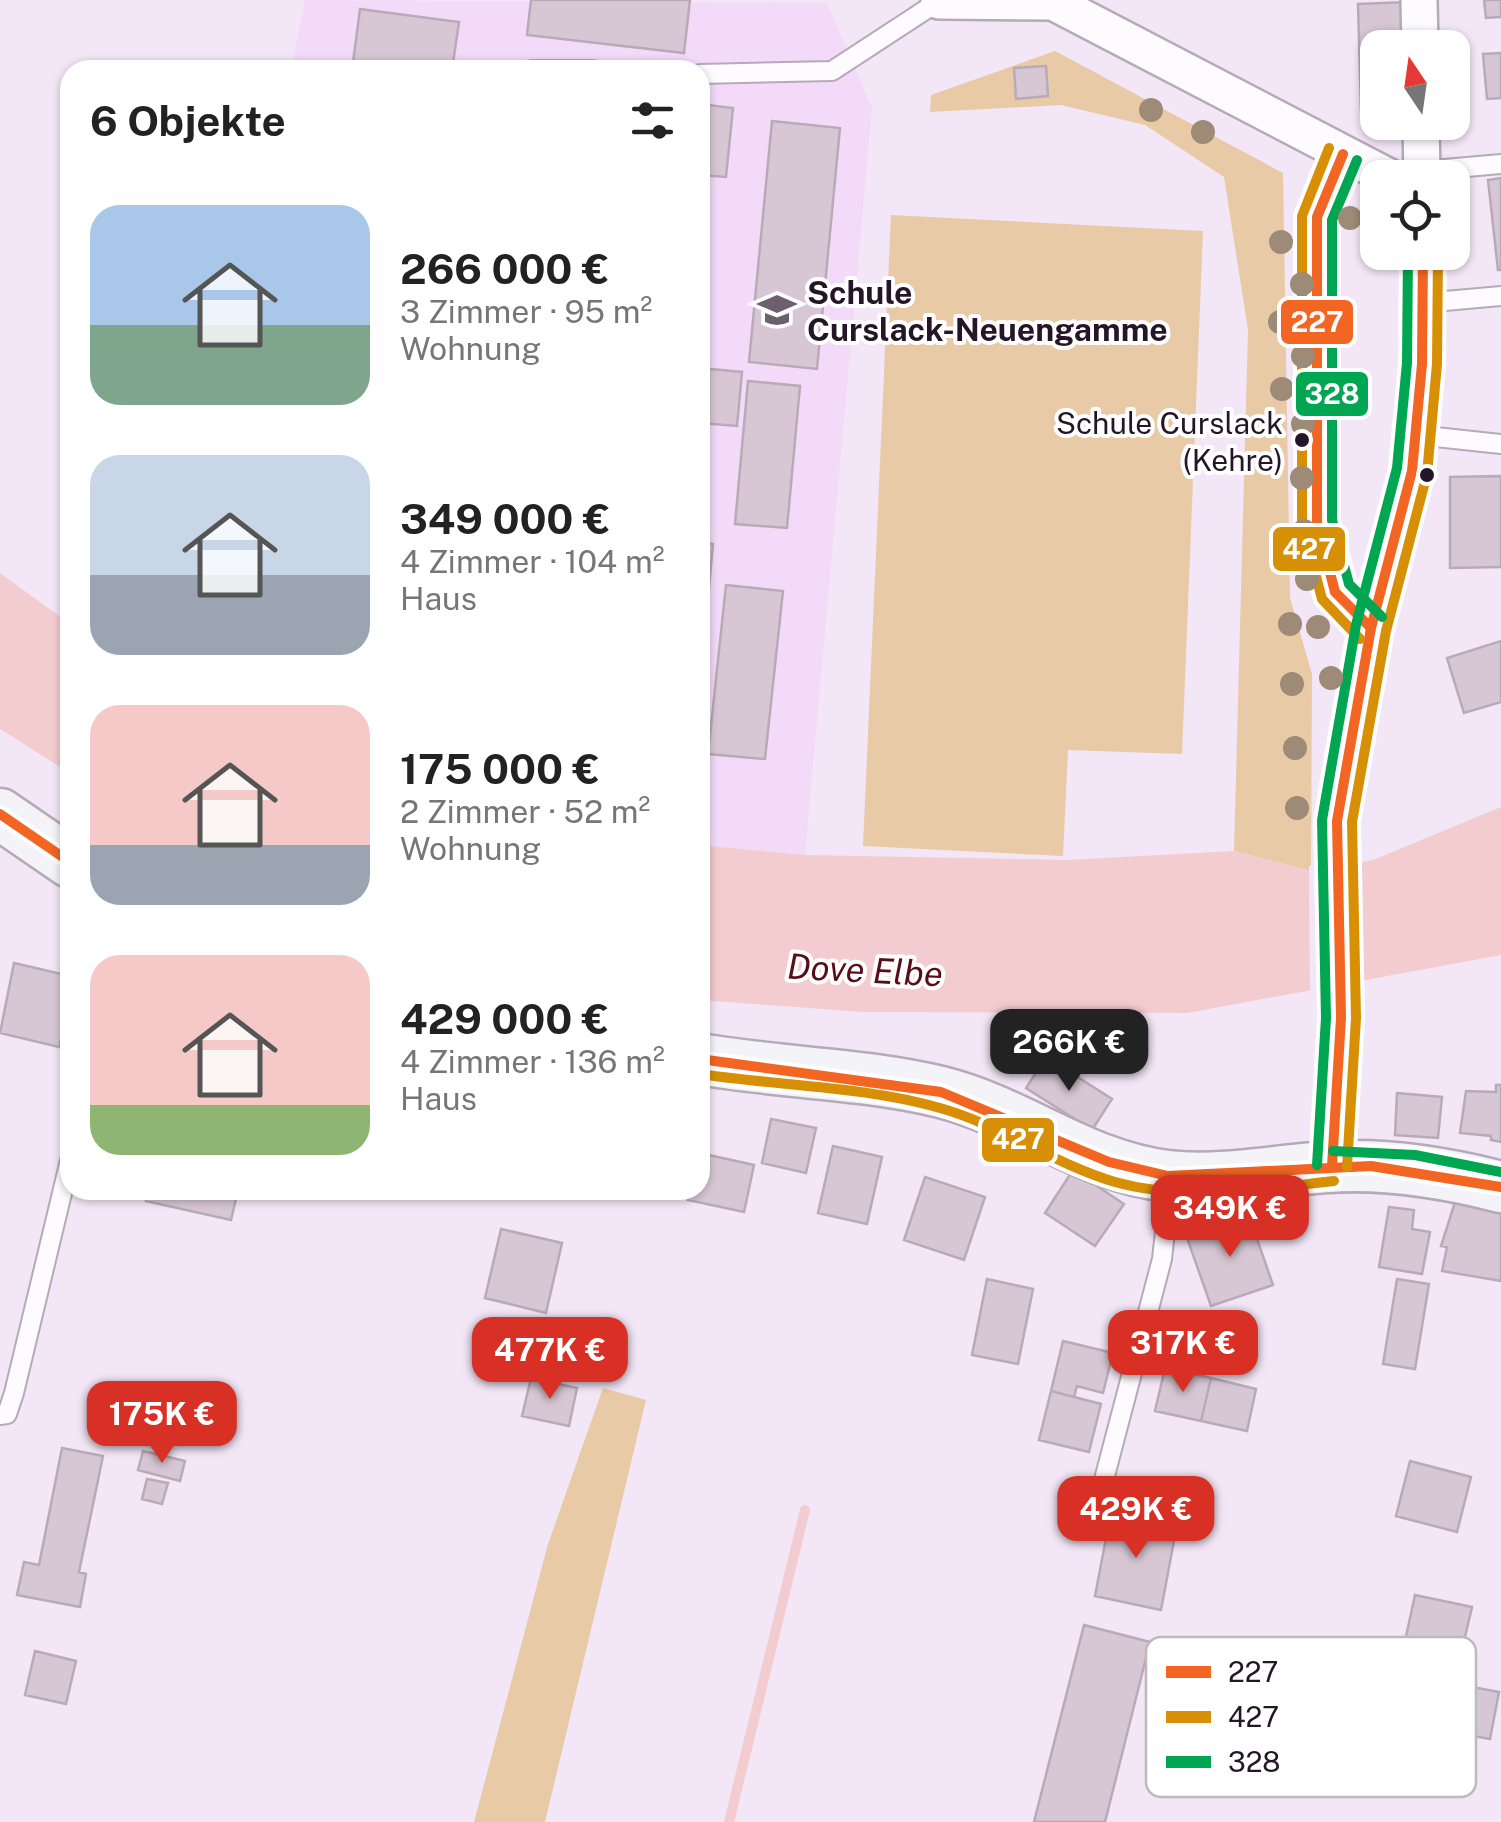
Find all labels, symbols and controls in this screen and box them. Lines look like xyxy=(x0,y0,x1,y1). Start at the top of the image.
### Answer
north arrow xyxy=(1360,30,1470,140)
map controls xyxy=(1360,30,1470,270)
icon: filters xyxy=(625,93,680,148)
text: 6 Objekte xyxy=(90,96,286,145)
button: locate xyxy=(1360,160,1470,270)
text: 266 000 € xyxy=(400,244,609,293)
icon: home xyxy=(170,245,290,365)
place label: Schule Curslack-Neuengamme xyxy=(807,274,1168,348)
school or university icon: Schule Curslack-Neuengamme xyxy=(756,289,798,331)
text: 3 Zimmer · 95 m² xyxy=(400,293,652,330)
line badge: 227 xyxy=(1279,298,1355,346)
text: 227 xyxy=(1290,305,1344,338)
text: Wohnung xyxy=(400,330,541,367)
line badge: 328 xyxy=(1294,370,1370,418)
text: 328 xyxy=(1304,377,1360,410)
place label: Schule Curslack (Kehre) xyxy=(1056,405,1283,478)
marker: Schule Curslack (Kehre) xyxy=(1292,430,1312,450)
unlabelled marker xyxy=(1417,465,1437,485)
text: 349 000 € xyxy=(400,494,610,543)
icon: home xyxy=(170,495,290,615)
line badge: 427 xyxy=(1271,525,1347,573)
text: 427 xyxy=(1282,532,1336,565)
text: 4 Zimmer · 104 m² xyxy=(400,543,664,580)
text: Haus xyxy=(400,580,477,617)
text: 175 000 € xyxy=(400,744,600,793)
icon: home xyxy=(170,745,290,865)
text: 2 Zimmer · 52 m² xyxy=(400,793,650,830)
text: Wohnung xyxy=(400,830,541,867)
water label: Dove Elbe xyxy=(786,945,944,995)
text: 429 000 € xyxy=(400,994,609,1043)
icon: home xyxy=(170,995,290,1115)
pin: 266K € xyxy=(988,1009,1150,1094)
text: 266K € xyxy=(1012,1023,1126,1060)
text: 4 Zimmer · 136 m² xyxy=(400,1043,665,1080)
text: Haus xyxy=(400,1080,477,1117)
line badge: 427 xyxy=(980,1116,1056,1164)
text: 427 xyxy=(991,1122,1045,1155)
pin: 349K € xyxy=(1149,1175,1311,1260)
text: 349K € xyxy=(1173,1189,1287,1226)
pin: 317K € xyxy=(1102,1310,1264,1395)
pin: 477K € xyxy=(469,1317,631,1402)
text: 317K € xyxy=(1130,1324,1236,1361)
text: 477K € xyxy=(494,1331,606,1368)
pin: 175K € xyxy=(81,1381,243,1466)
text: 175K € xyxy=(109,1395,215,1432)
pin: 429K € xyxy=(1055,1476,1217,1561)
text: 429K € xyxy=(1079,1490,1193,1527)
legend xyxy=(1146,1637,1476,1797)
text: 227 xyxy=(1228,1655,1278,1688)
text: 427 xyxy=(1228,1700,1279,1733)
text: 328 xyxy=(1228,1745,1280,1778)

